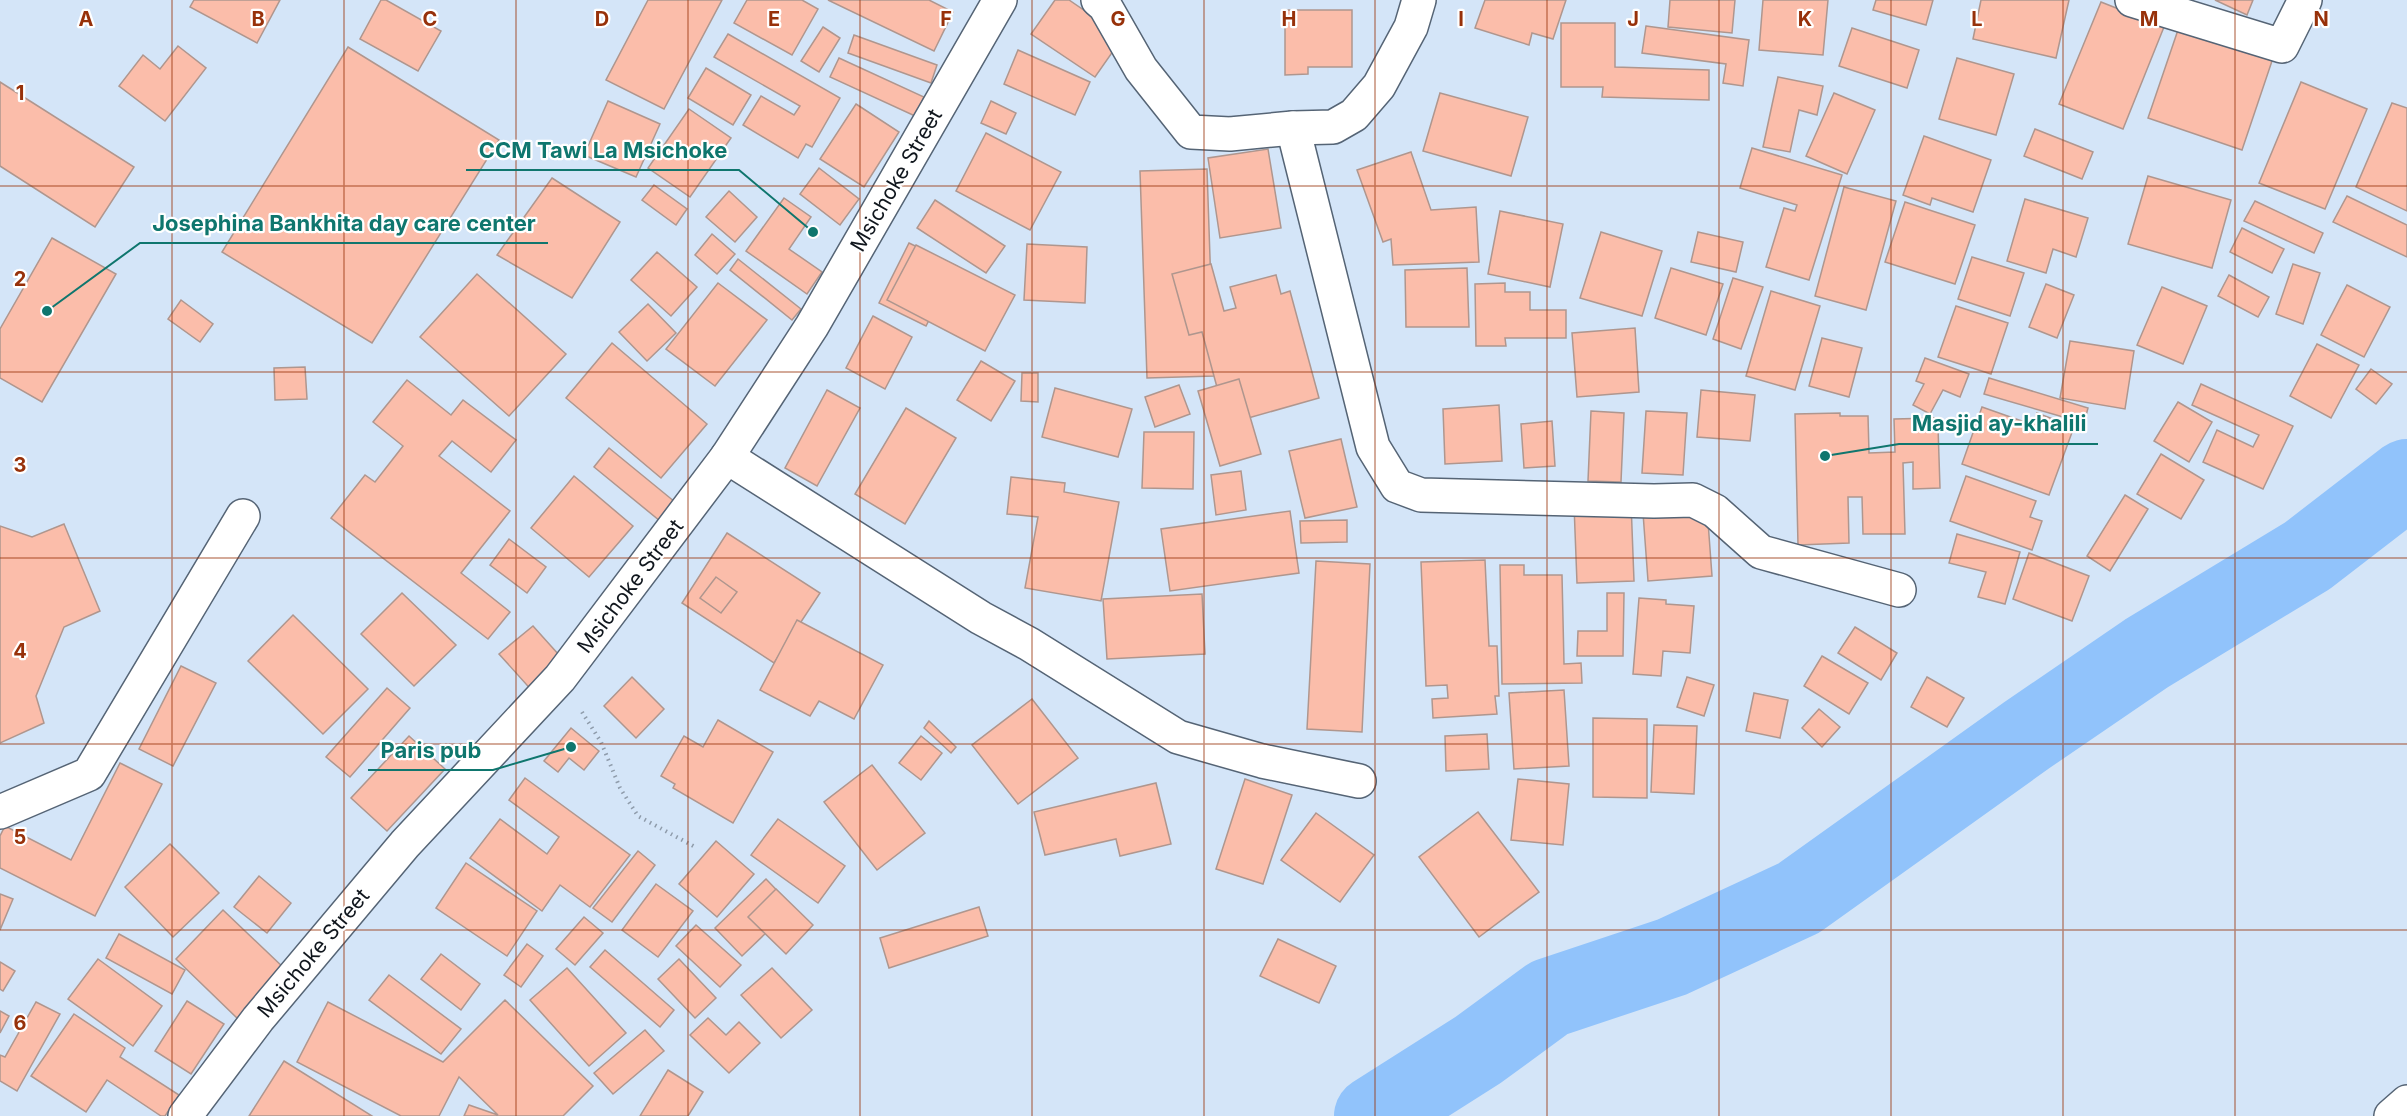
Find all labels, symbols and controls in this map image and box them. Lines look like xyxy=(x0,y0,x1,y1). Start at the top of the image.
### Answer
text: A xyxy=(79,7,94,31)
text: B xyxy=(251,7,265,31)
text: C xyxy=(423,7,437,31)
text: D xyxy=(595,7,609,31)
text: E xyxy=(768,7,780,31)
text: F xyxy=(940,7,952,31)
text: G xyxy=(1110,7,1126,31)
text: H xyxy=(1282,7,1296,31)
text: I xyxy=(1458,7,1464,31)
text: J xyxy=(1627,7,1639,31)
text: K xyxy=(1798,7,1812,31)
text: L xyxy=(1971,7,1983,31)
text: M xyxy=(2140,7,2158,31)
text: N xyxy=(2313,7,2329,31)
text: 1 xyxy=(16,81,24,105)
street label: Msichoke Street xyxy=(845,104,947,256)
callout: CCM Tawi La Msichoke xyxy=(466,130,739,170)
text: CCM Tawi La Msichoke xyxy=(479,137,727,163)
callout: Josephina Bankhita day care center xyxy=(140,203,548,243)
text: Josephina Bankhita day care center xyxy=(152,210,536,236)
text: 2 xyxy=(14,267,26,291)
callout: Masjid ay-khalili xyxy=(1899,404,2098,444)
text: Masjid ay-khalili xyxy=(1912,410,2086,436)
text: 3 xyxy=(14,453,26,477)
street label: Msichoke Street xyxy=(572,514,688,658)
text: 4 xyxy=(13,639,27,663)
callout: Paris pub xyxy=(368,730,493,770)
text: Paris pub xyxy=(381,737,481,763)
text: 5 xyxy=(14,825,26,849)
street label: Msichoke Street xyxy=(252,883,374,1023)
text: 6 xyxy=(14,1011,27,1035)

